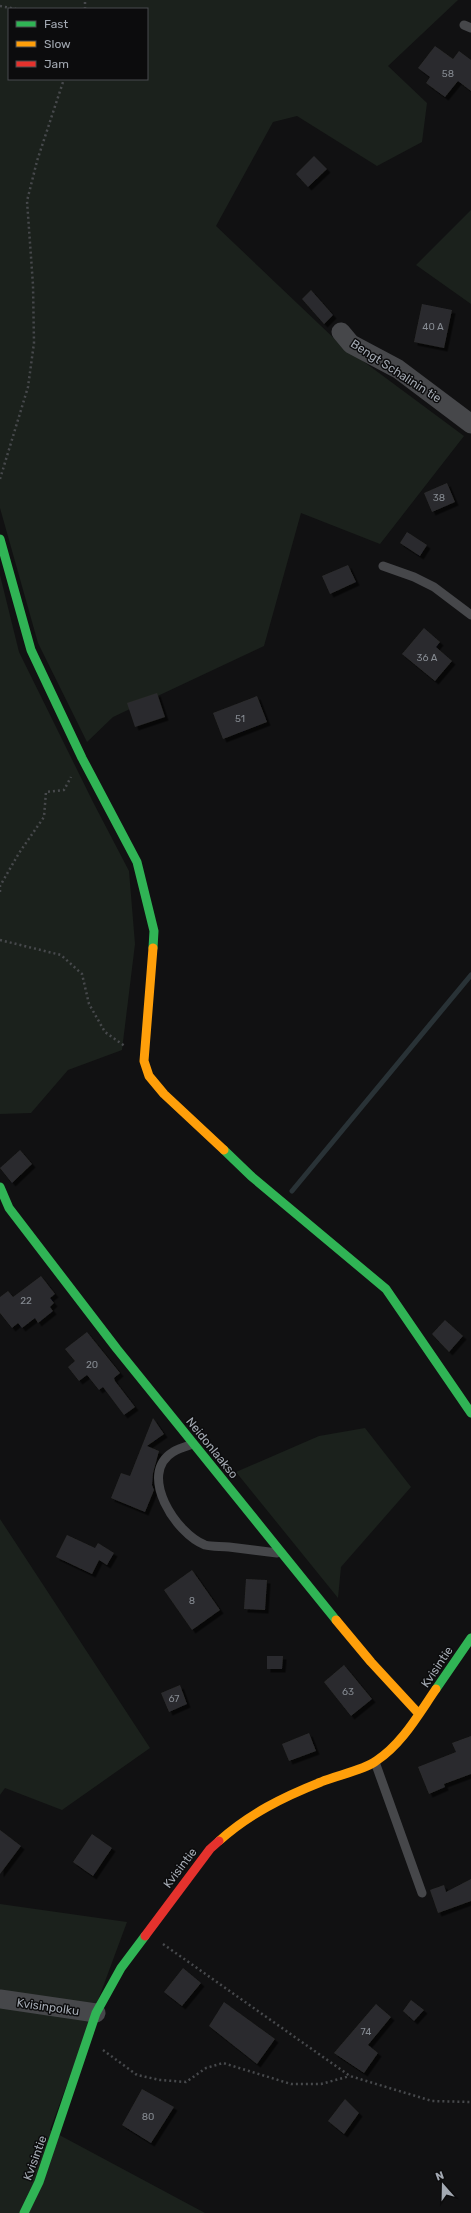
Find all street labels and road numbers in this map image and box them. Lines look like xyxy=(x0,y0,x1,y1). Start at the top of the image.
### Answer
street label: Bengt Schalinin tie xyxy=(348,337,444,406)
street label: Neidonlaakso xyxy=(183,1415,241,1481)
street label: Kvisintie xyxy=(418,1644,456,1690)
street label: Kvisintie xyxy=(160,1845,200,1891)
street label: Kvisinpolku xyxy=(16,1996,80,2018)
street label: Kvisintie xyxy=(20,2133,50,2182)

